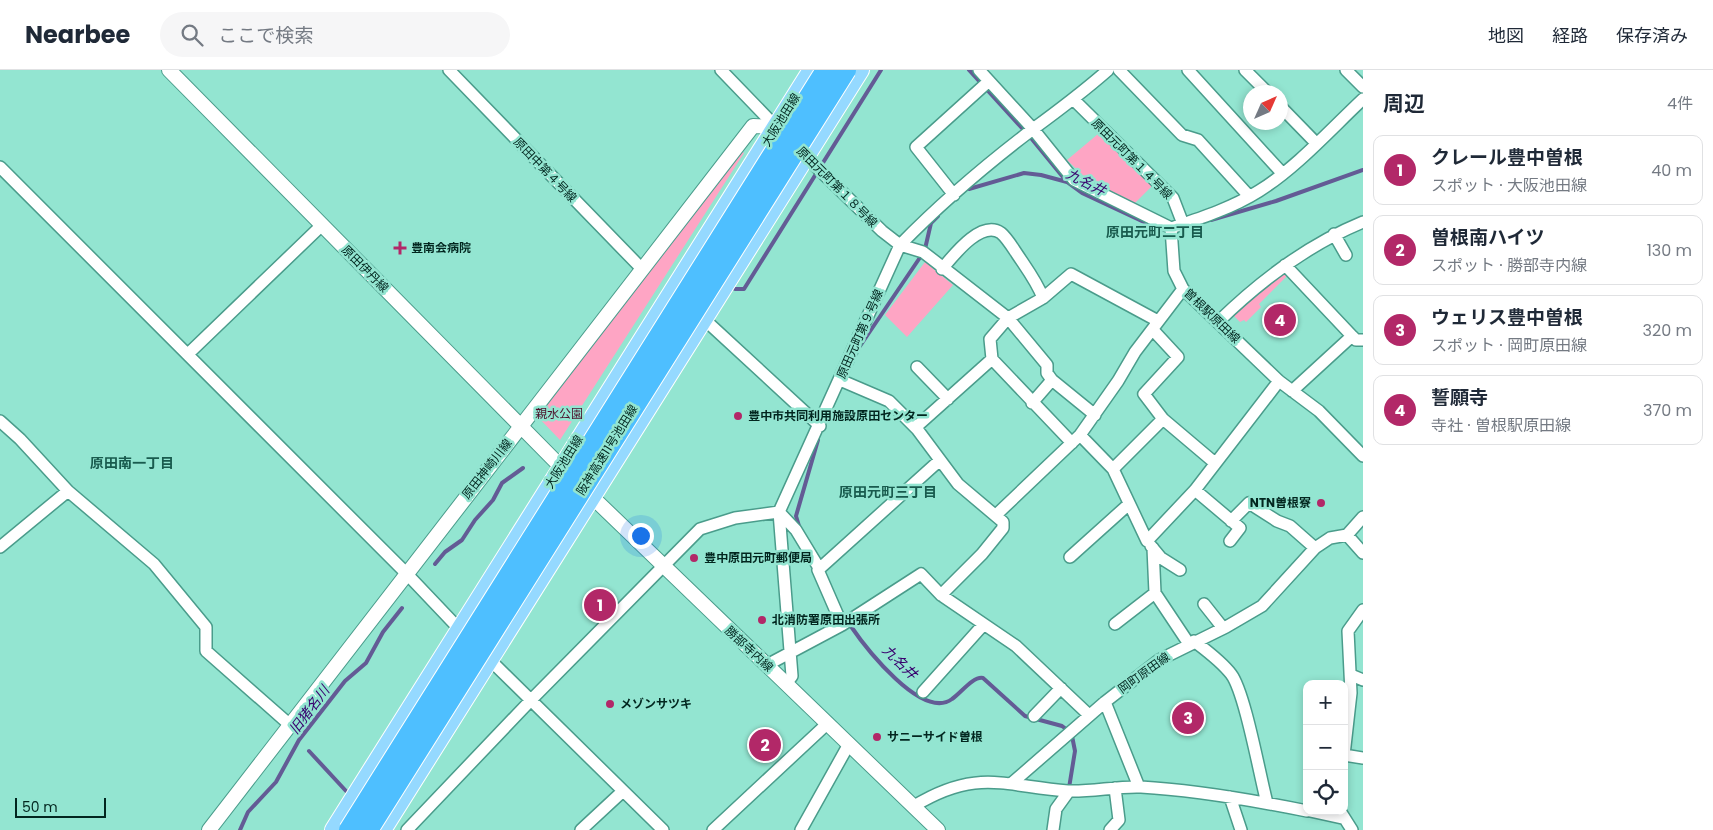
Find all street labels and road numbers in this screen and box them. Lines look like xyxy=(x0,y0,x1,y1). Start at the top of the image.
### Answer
street label: 大阪池田線 xyxy=(757,90,804,150)
street label: 原田元町第１４号線 xyxy=(1088,114,1177,203)
street label: 原田中第４号線 xyxy=(510,134,581,206)
street label: 原田元町第１８号線 xyxy=(793,142,882,231)
street label: 原田伊丹線 xyxy=(338,241,393,296)
street label: 曽根駅原田線 xyxy=(1181,285,1244,347)
street label: 原田元町第９号線 xyxy=(832,286,887,381)
street label: 阪神高速11号池田線 xyxy=(572,401,641,498)
street label: 大阪池田線 xyxy=(540,432,587,492)
street label: 原田神崎川線 xyxy=(458,435,515,502)
street label: 勝部寺内線 xyxy=(722,622,777,675)
street label: 岡町原田線 xyxy=(1114,648,1173,697)

